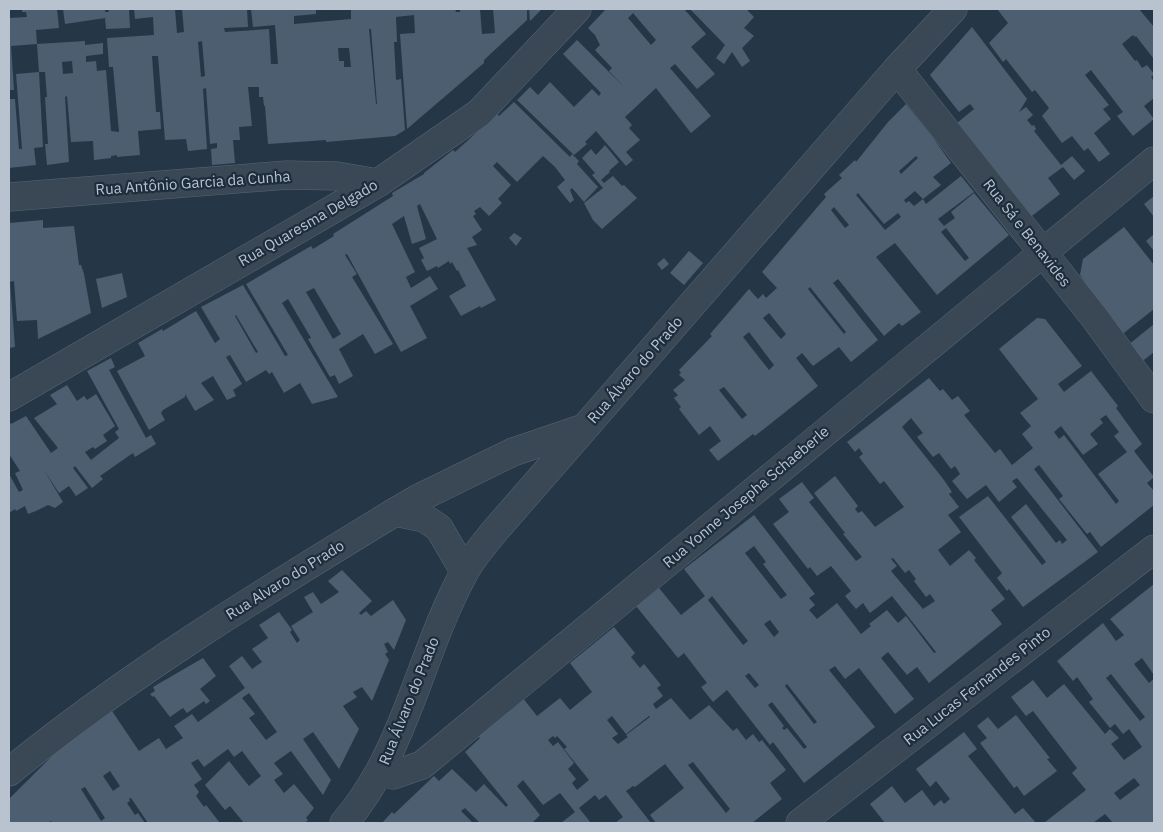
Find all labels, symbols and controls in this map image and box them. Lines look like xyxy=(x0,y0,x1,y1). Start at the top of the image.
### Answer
street label: Rua Antônio Garcia da Cunha xyxy=(95,166,291,199)
street label: Rua Quaresma Delgado xyxy=(235,175,381,270)
street label: Rua Sá e Benavides xyxy=(979,175,1075,290)
street label: Rua Álvaro do Prado xyxy=(583,312,686,427)
street label: Rua Yonne Josepha Schaeberle xyxy=(659,421,833,572)
street label: Rua Alvaro do Prado xyxy=(222,535,347,624)
street label: Rua Lucas Fernandes Pinto xyxy=(899,622,1054,749)
street label: Rua Álvaro do Prado xyxy=(374,634,443,767)

